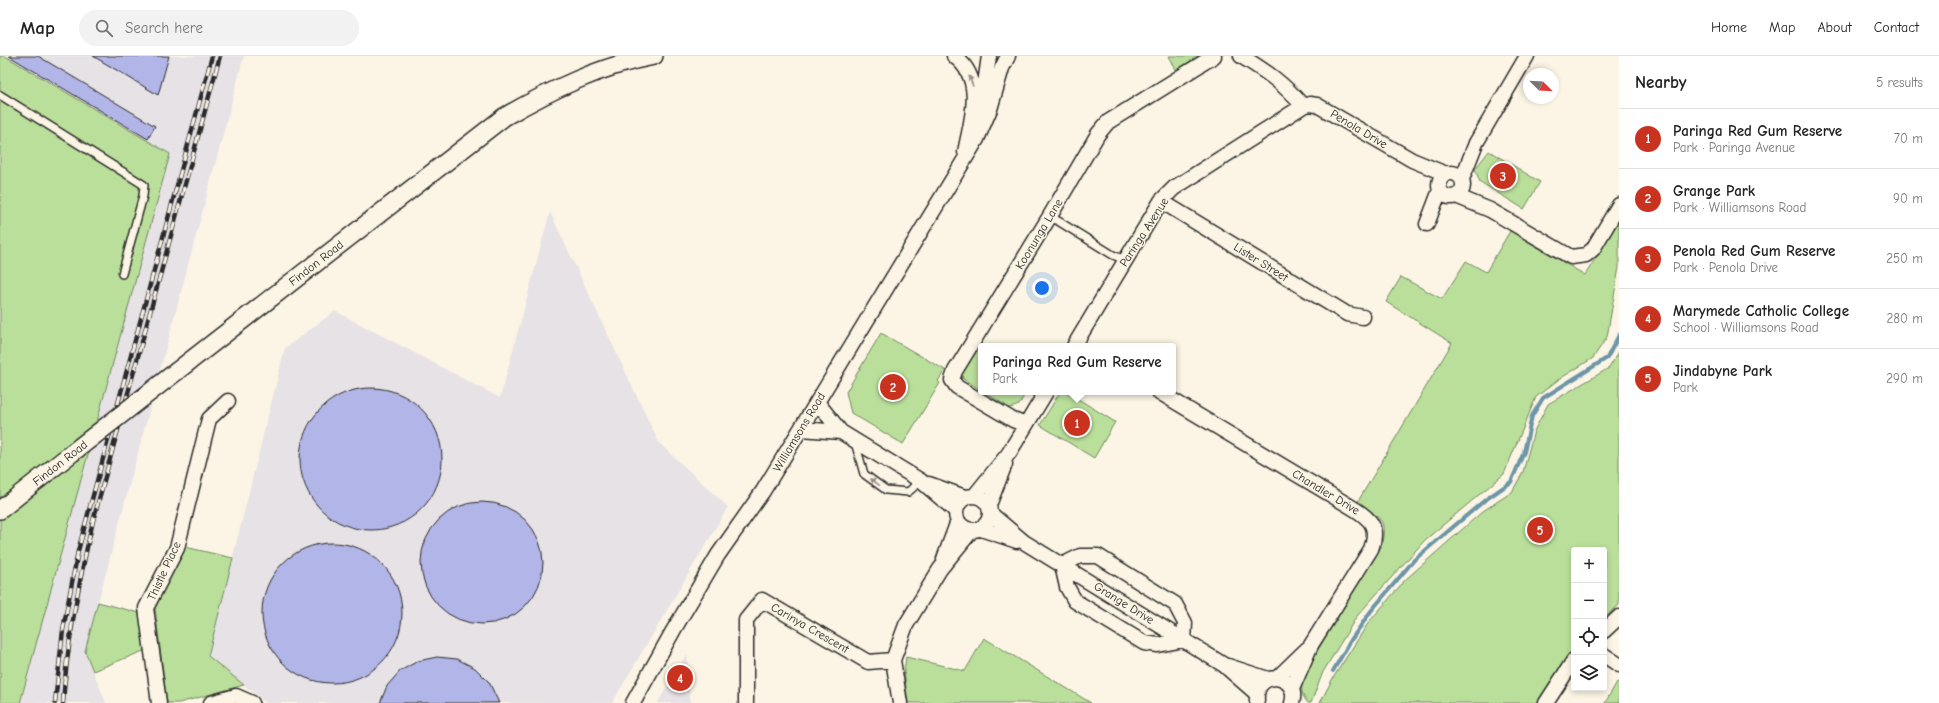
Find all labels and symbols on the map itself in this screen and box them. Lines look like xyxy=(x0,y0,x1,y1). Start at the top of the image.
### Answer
north arrow xyxy=(1523,68,1559,104)
one-way arrow xyxy=(968,74,974,86)
street label: Penola Drive xyxy=(1328,107,1390,151)
pin: 3 xyxy=(1490,161,1516,191)
street label: Paringa Avenue xyxy=(1116,195,1172,269)
street label: Koonunga Lane xyxy=(1012,196,1066,272)
street label: Findon Road xyxy=(286,237,346,289)
street label: Lister Street xyxy=(1231,240,1291,285)
your location xyxy=(1032,278,1052,298)
pin: 2 xyxy=(880,372,906,402)
street label: Williamsons Road xyxy=(770,390,828,474)
pin: 1 xyxy=(1064,408,1090,438)
street label: Findon Road xyxy=(30,437,90,489)
street label: Chandler Drive xyxy=(1290,466,1362,518)
one-way arrow xyxy=(870,478,880,486)
pin: 5 xyxy=(1527,515,1553,545)
street label: Thistle Place xyxy=(144,539,184,603)
street label: Grange Drive xyxy=(1091,579,1157,627)
street label: Carinya Crescent xyxy=(768,600,852,656)
pin: 4 xyxy=(667,663,693,693)

